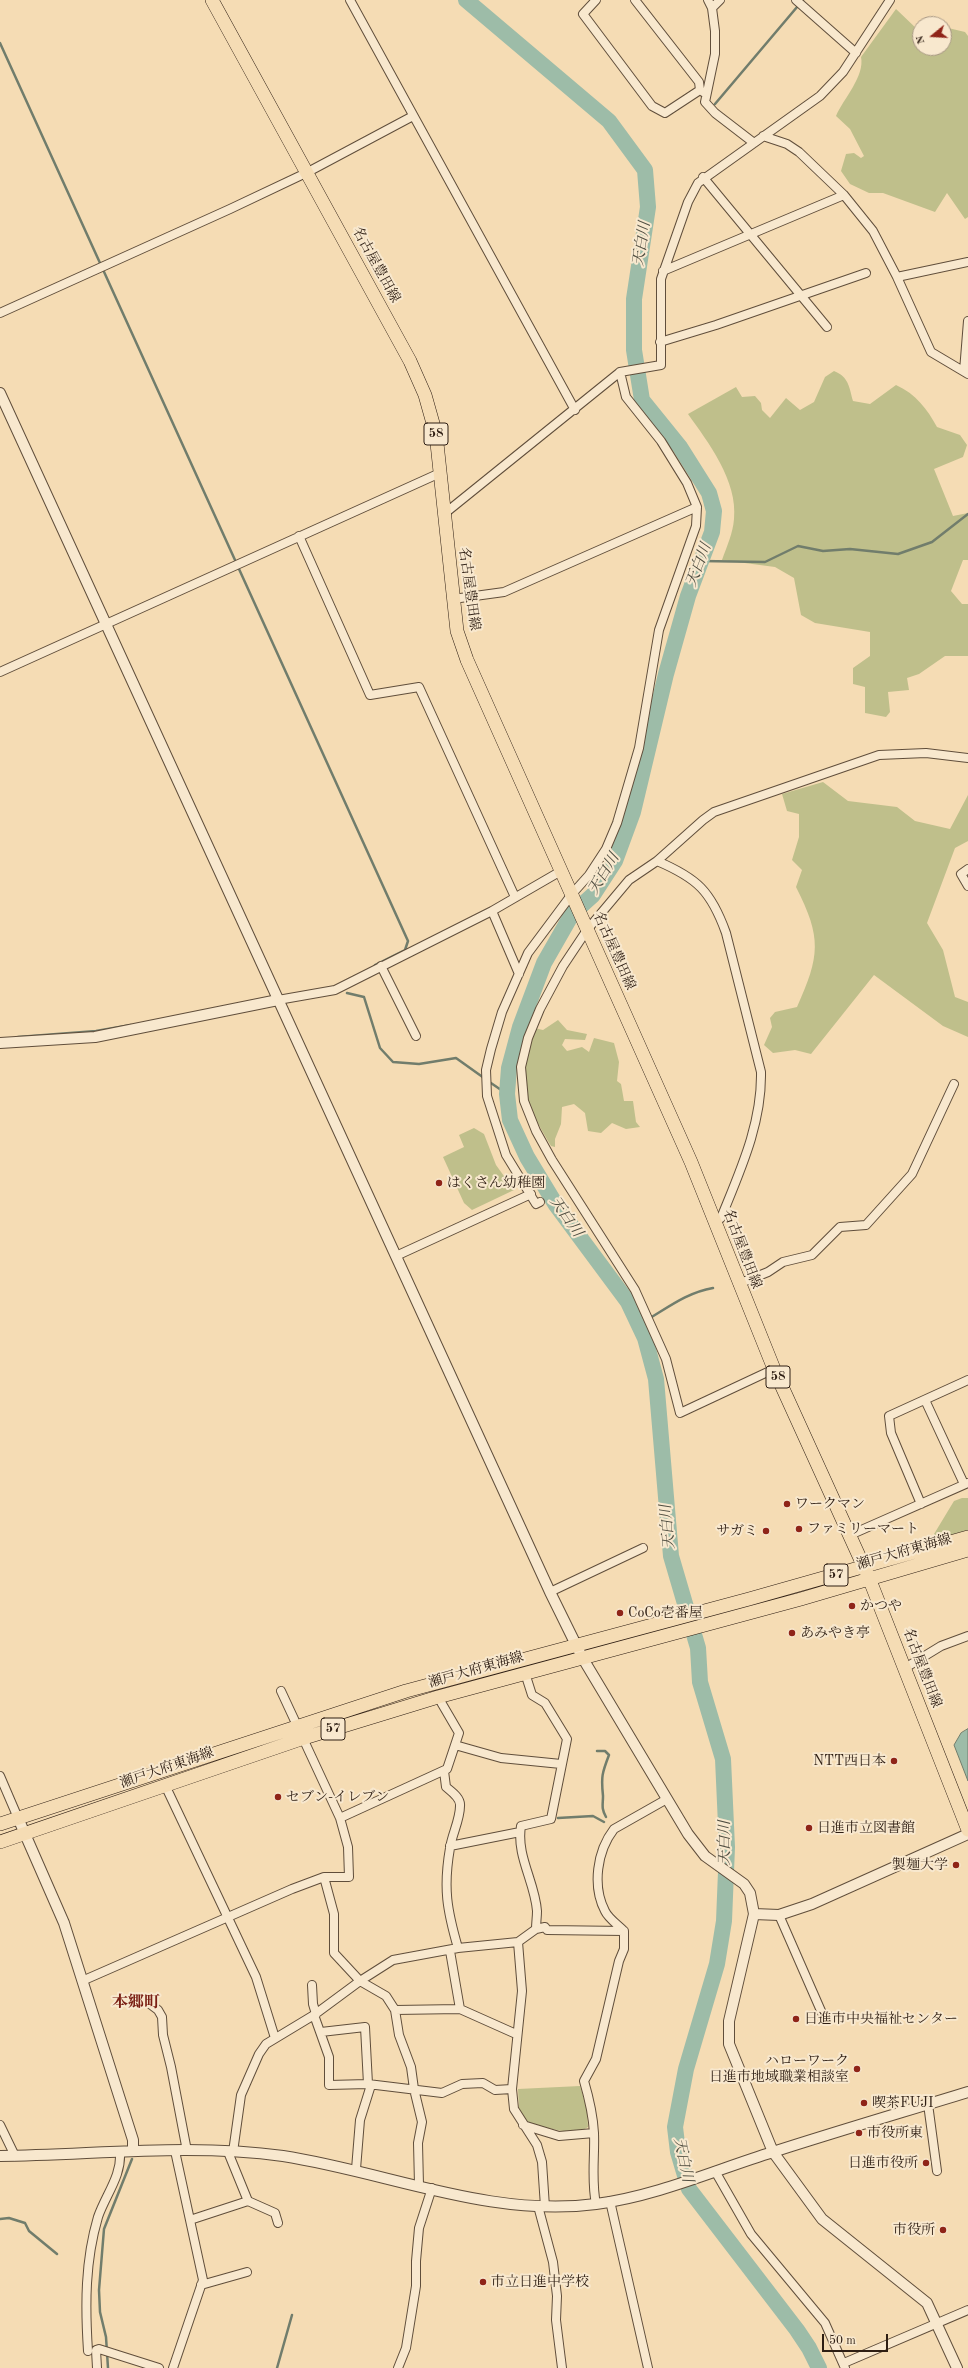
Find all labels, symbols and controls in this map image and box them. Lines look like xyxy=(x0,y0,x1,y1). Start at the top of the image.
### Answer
north arrow xyxy=(912,16,952,56)
text: N xyxy=(915,34,928,45)
water label: 天白川 xyxy=(630,220,654,268)
street label: 名古屋豊田線 xyxy=(348,224,404,306)
road number: 58 xyxy=(424,423,448,445)
water label: 天白川 xyxy=(683,541,715,589)
street label: 名古屋豊田線 xyxy=(455,546,483,632)
water label: 天白川 xyxy=(585,850,623,898)
street label: 名古屋豊田線 xyxy=(589,909,639,993)
place label: はくさん幼稚園 xyxy=(447,1175,545,1191)
marker: はくさん幼稚園 xyxy=(434,1178,444,1188)
water label: 天白川 xyxy=(546,1193,586,1241)
street label: 名古屋豊田線 xyxy=(719,1207,765,1291)
road number: 58 xyxy=(766,1366,790,1388)
place label: ワークマン xyxy=(795,1496,865,1512)
marker: ワークマン xyxy=(782,1499,792,1509)
water label: 天白川 xyxy=(657,1504,679,1550)
place label: ファミリーマート xyxy=(807,1521,919,1537)
place label: サガミ xyxy=(716,1523,758,1539)
marker: ファミリーマート xyxy=(794,1524,804,1534)
marker: サガミ xyxy=(761,1526,771,1536)
street label: 瀬戸大府東海線 xyxy=(855,1530,953,1574)
road number: 57 xyxy=(824,1564,848,1586)
place label: かつや xyxy=(860,1598,902,1614)
marker: かつや xyxy=(847,1601,857,1611)
place label: CoCo壱番屋 xyxy=(628,1605,703,1621)
marker: CoCo壱番屋 xyxy=(615,1608,625,1618)
place label: あみやき亭 xyxy=(800,1625,870,1641)
street label: 名古屋豊田線 xyxy=(899,1626,945,1710)
marker: あみやき亭 xyxy=(787,1628,797,1638)
street label: 瀬戸大府東海線 xyxy=(427,1648,525,1692)
road number: 57 xyxy=(321,1718,345,1740)
street label: 瀬戸大府東海線 xyxy=(118,1744,216,1792)
place label: NTT西日本 xyxy=(813,1753,886,1769)
marker: NTT西日本 xyxy=(889,1756,899,1766)
place label: セブン-イレブン xyxy=(286,1789,389,1805)
marker: セブン-イレブン xyxy=(273,1792,283,1802)
place label: 日進市立図書館 xyxy=(817,1820,915,1836)
water label: 天白川 xyxy=(716,1821,734,1865)
marker: 日進市立図書館 xyxy=(804,1823,814,1833)
place label: 製麺大学 xyxy=(892,1857,948,1873)
marker: 製麺大学 xyxy=(951,1860,961,1870)
district label: 本郷町 xyxy=(112,1993,160,2013)
place label: 日進市中央福祉センター xyxy=(804,2011,958,2027)
marker: 日進市中央福祉センター xyxy=(791,2014,801,2024)
place label: ハローワーク 日進市地域職業相談室 xyxy=(709,2053,849,2086)
marker: ハローワーク 日進市地域職業相談室 xyxy=(852,2064,862,2074)
place label: 喫茶FUJI xyxy=(872,2095,933,2111)
marker: 喫茶FUJI xyxy=(859,2098,869,2108)
place label: 市役所東 xyxy=(867,2125,923,2141)
marker: 市役所東 xyxy=(854,2128,864,2138)
water label: 天白川 xyxy=(670,2136,696,2184)
place label: 日進市役所 xyxy=(848,2155,918,2171)
marker: 日進市役所 xyxy=(921,2158,931,2168)
place label: 市役所 xyxy=(893,2222,935,2238)
marker: 市役所 xyxy=(938,2225,948,2235)
place label: 市立日進中学校 xyxy=(491,2274,589,2290)
marker: 市立日進中学校 xyxy=(478,2277,488,2287)
scale bar xyxy=(824,2326,890,2352)
text: 50 m xyxy=(829,2335,856,2347)

